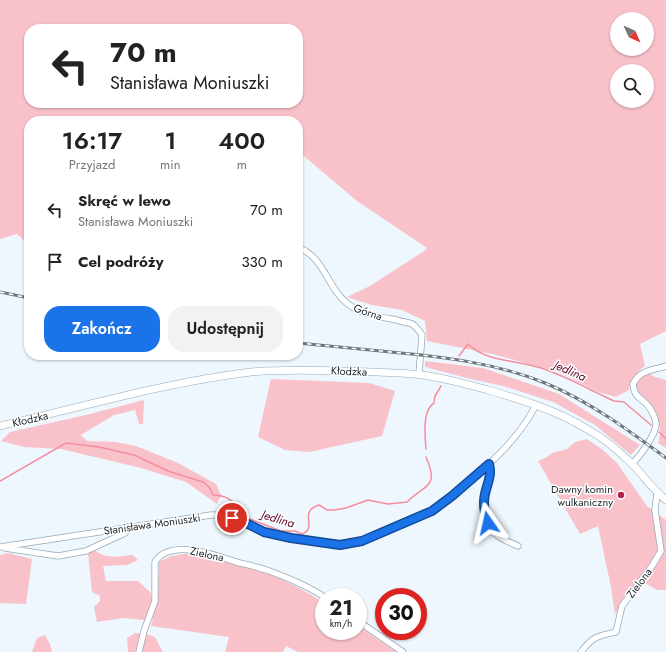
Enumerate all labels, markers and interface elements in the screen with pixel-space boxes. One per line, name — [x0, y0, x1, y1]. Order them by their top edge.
north arrow — [610, 12, 654, 56]
map controls — [610, 12, 654, 108]
text: 70 m — [110, 32, 177, 73]
icon: left — [44, 40, 96, 92]
button: search — [610, 64, 654, 108]
text: Stanisława Moniuszki — [110, 70, 269, 96]
text: 16:17 — [62, 123, 122, 158]
text: 1 — [164, 123, 176, 158]
text: 400 — [218, 123, 265, 158]
text: Przyjazd — [69, 155, 115, 174]
text: min — [160, 155, 180, 174]
text: m — [237, 155, 247, 174]
text: Skręć w lewo — [78, 190, 171, 212]
icon: left — [44, 199, 66, 221]
text: 70 m — [250, 199, 283, 221]
text: Stanisława Moniuszki — [78, 212, 193, 231]
icon: arrive — [44, 251, 66, 273]
text: Cel podróży — [78, 251, 163, 273]
text: 330 m — [241, 251, 283, 273]
street label: Górna — [352, 300, 384, 324]
button: Zakończ — [44, 306, 160, 352]
button: Udostępnij — [168, 306, 283, 352]
water label: Jedlina — [549, 355, 589, 386]
street label: Kłodzka — [331, 362, 367, 380]
street label: Kłodzka — [11, 407, 49, 431]
place label: Dawny komin wulkaniczny — [551, 481, 613, 510]
marker: Dawny komin wulkaniczny — [616, 490, 626, 500]
pin — [215, 501, 249, 535]
position arrow — [467, 502, 509, 544]
water label: Jedlina — [257, 505, 297, 533]
icon: arrive — [221, 507, 243, 529]
street label: Stanisława Moniuszki — [103, 509, 201, 539]
street label: Zielona — [189, 543, 225, 565]
street label: Zielona — [622, 565, 656, 601]
speed limit sign: 30 — [375, 588, 427, 640]
text: 21 — [329, 594, 353, 623]
text: km/h — [330, 616, 352, 631]

